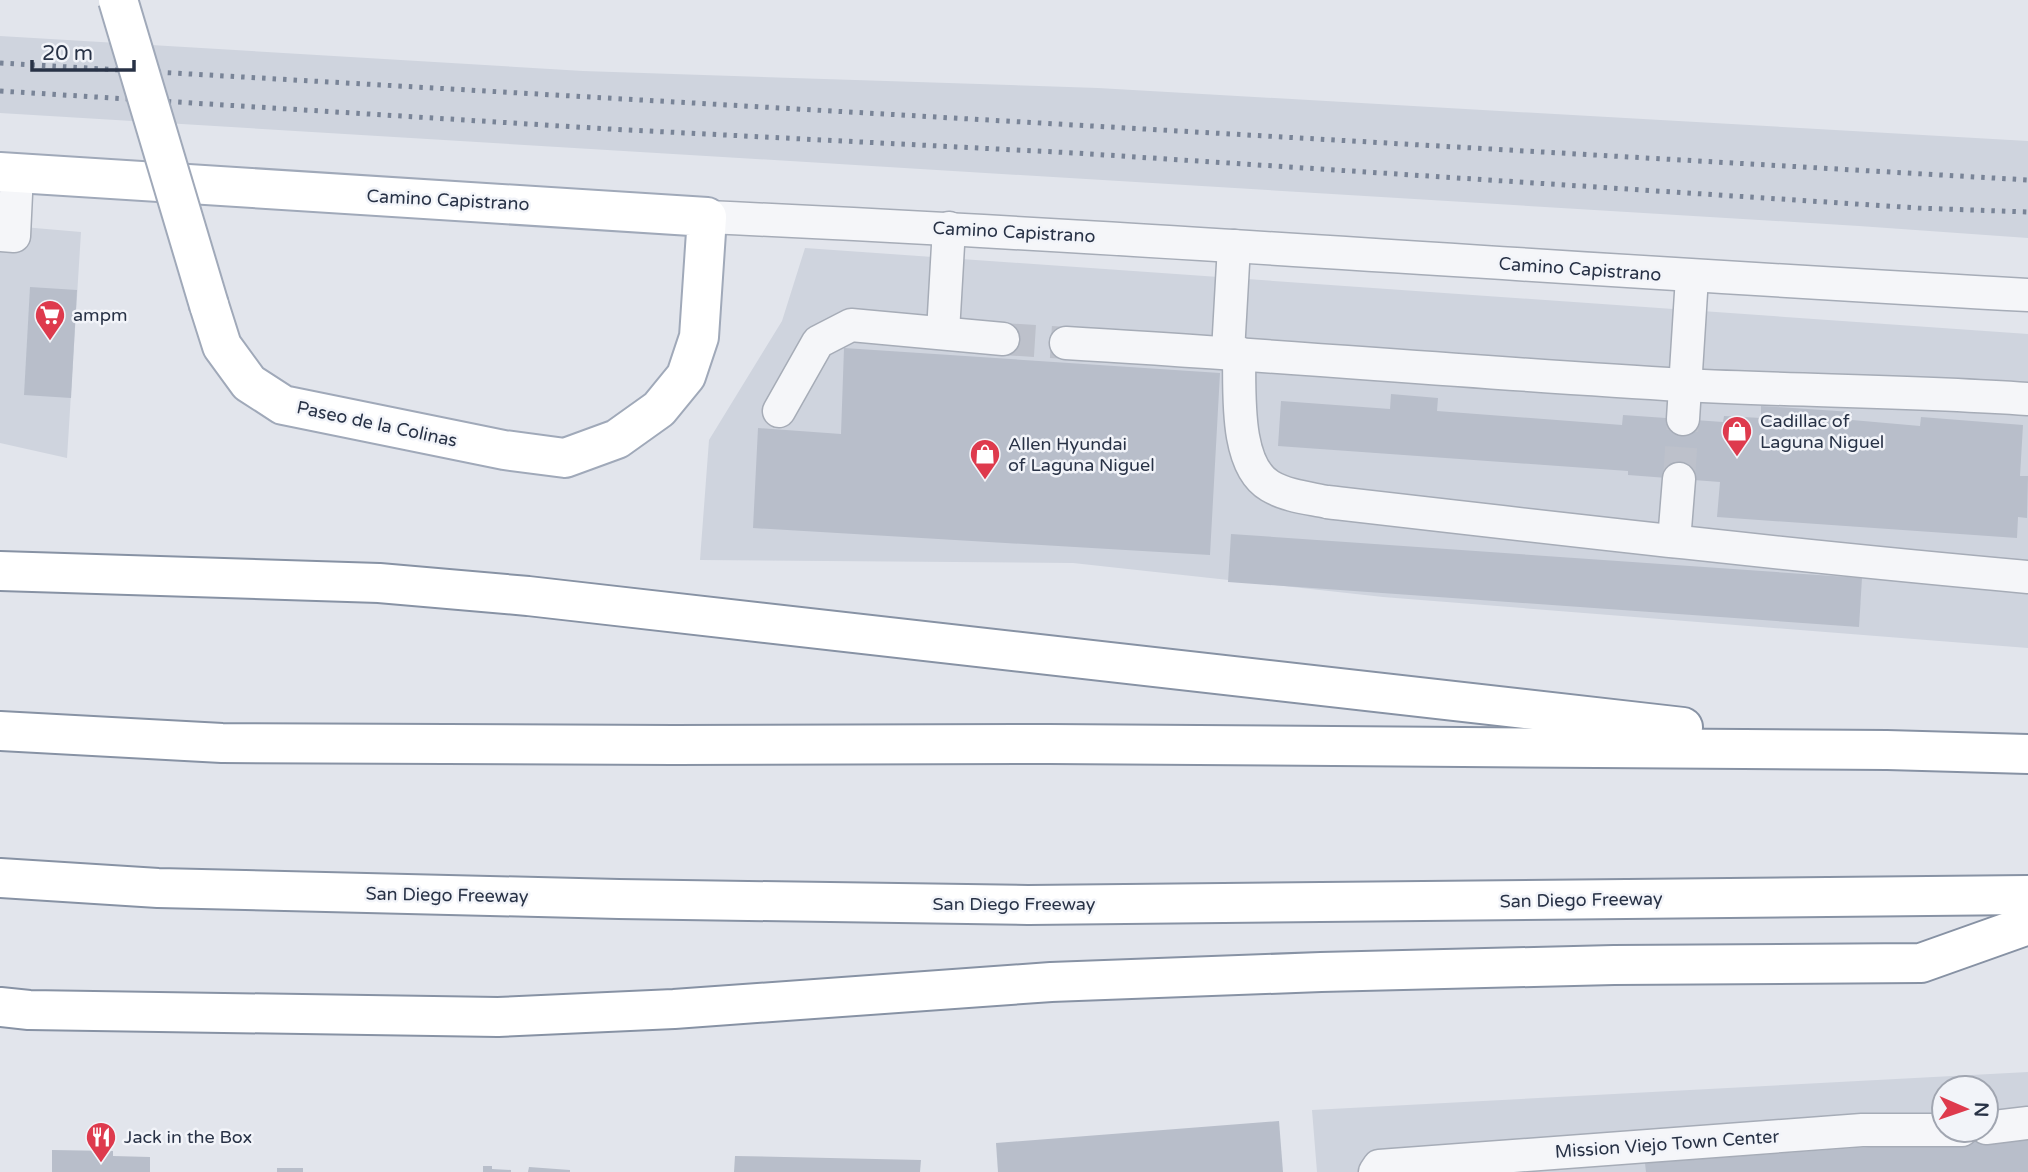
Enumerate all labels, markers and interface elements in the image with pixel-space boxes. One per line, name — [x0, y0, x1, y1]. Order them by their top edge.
scale bar — [32, 28, 133, 72]
text: 20 m — [42, 41, 93, 66]
street label: Camino Capistrano — [366, 185, 530, 215]
street label: Camino Capistrano — [932, 217, 1096, 247]
street label: Camino Capistrano — [1498, 252, 1662, 286]
supermarket icon: ampm — [33, 298, 67, 342]
place label: ampm — [73, 304, 128, 326]
street label: Paseo de la Colinas — [295, 396, 459, 452]
place label: Cadillac of Laguna Niguel — [1760, 410, 1884, 453]
shop icon: Cadillac of Laguna Niguel — [1720, 414, 1754, 458]
place label: Allen Hyundai of Laguna Niguel — [1008, 433, 1155, 476]
shop icon: Allen Hyundai of Laguna Niguel — [968, 437, 1002, 481]
street label: San Diego Freeway — [365, 883, 529, 907]
street label: San Diego Freeway — [1499, 888, 1663, 912]
street label: San Diego Freeway — [933, 893, 1096, 915]
north arrow — [1930, 1074, 2000, 1144]
text: N — [1970, 1102, 1992, 1118]
restaurant icon: Jack in the Box — [84, 1120, 118, 1164]
street label: Mission Viejo Town Center — [1554, 1125, 1780, 1163]
place label: Jack in the Box — [124, 1126, 252, 1148]

